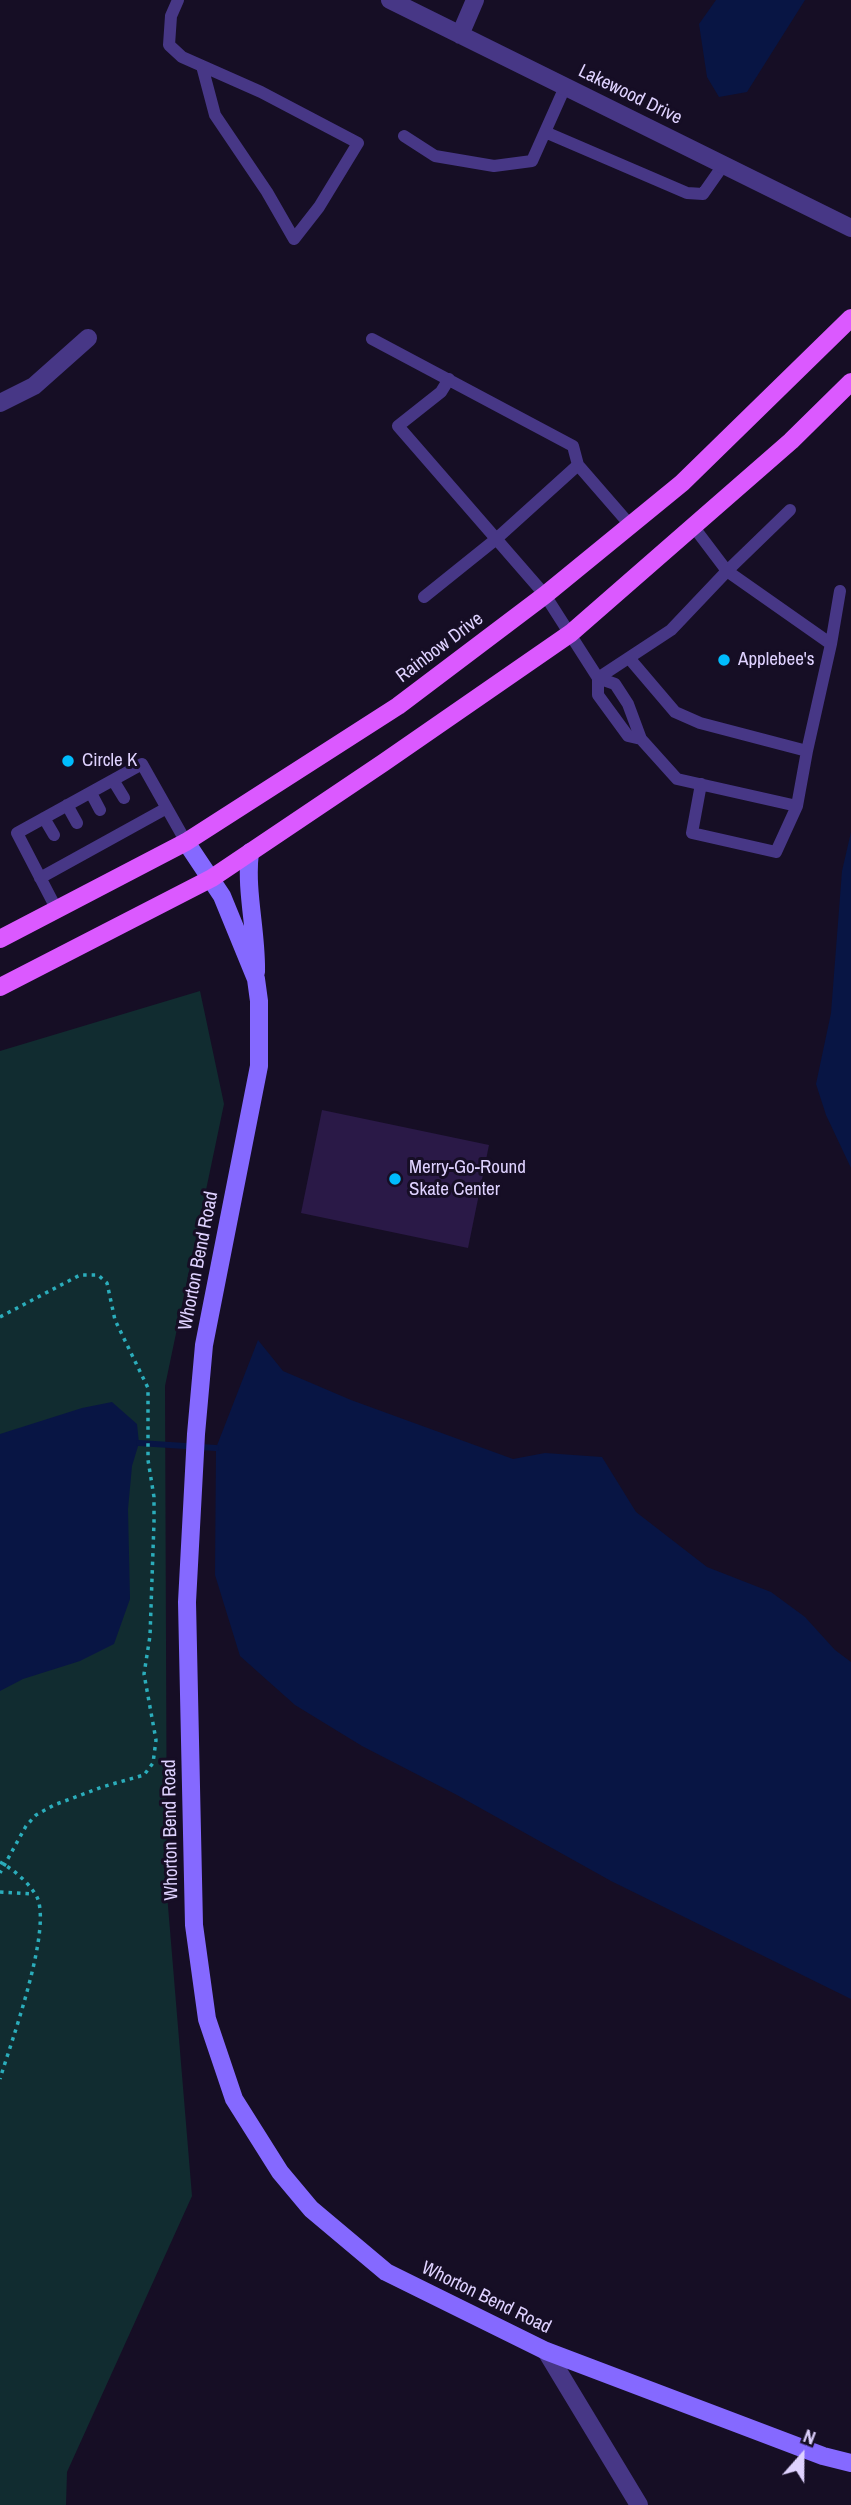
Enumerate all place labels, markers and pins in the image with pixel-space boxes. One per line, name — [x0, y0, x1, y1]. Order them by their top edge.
place label: Applebee's — [738, 649, 815, 671]
marker: Applebee's — [716, 652, 732, 668]
place label: Circle K — [82, 750, 137, 772]
marker: Circle K — [60, 753, 76, 769]
place label: Merry-Go-Round Skate Center — [409, 1157, 526, 1201]
marker: Merry-Go-Round Skate Center — [387, 1171, 403, 1187]

